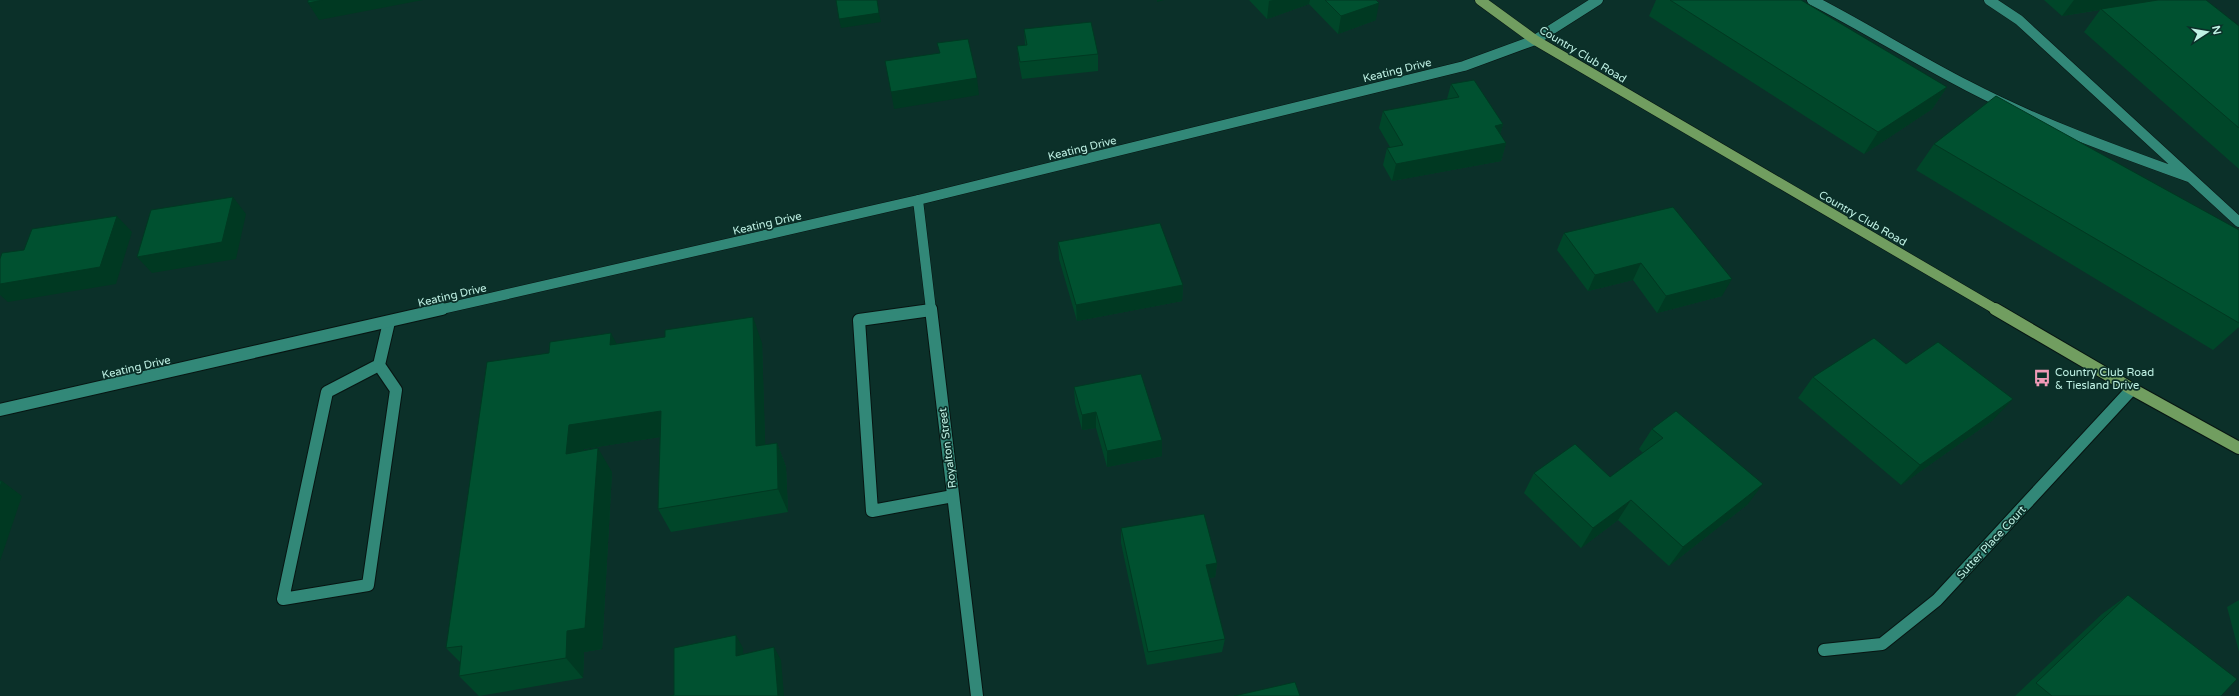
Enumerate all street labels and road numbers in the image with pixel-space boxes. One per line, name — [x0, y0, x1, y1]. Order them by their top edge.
street label: Country Club Road — [1537, 23, 1629, 86]
street label: Keating Drive — [1361, 56, 1433, 85]
street label: Keating Drive — [1046, 134, 1118, 163]
street label: Country Club Road — [1817, 188, 1909, 249]
street label: Keating Drive — [731, 209, 803, 238]
street label: Keating Drive — [416, 281, 488, 310]
street label: Keating Drive — [100, 353, 172, 382]
street label: Royalton Street — [936, 407, 959, 489]
street label: Sutter Place Court — [1954, 503, 2029, 582]

